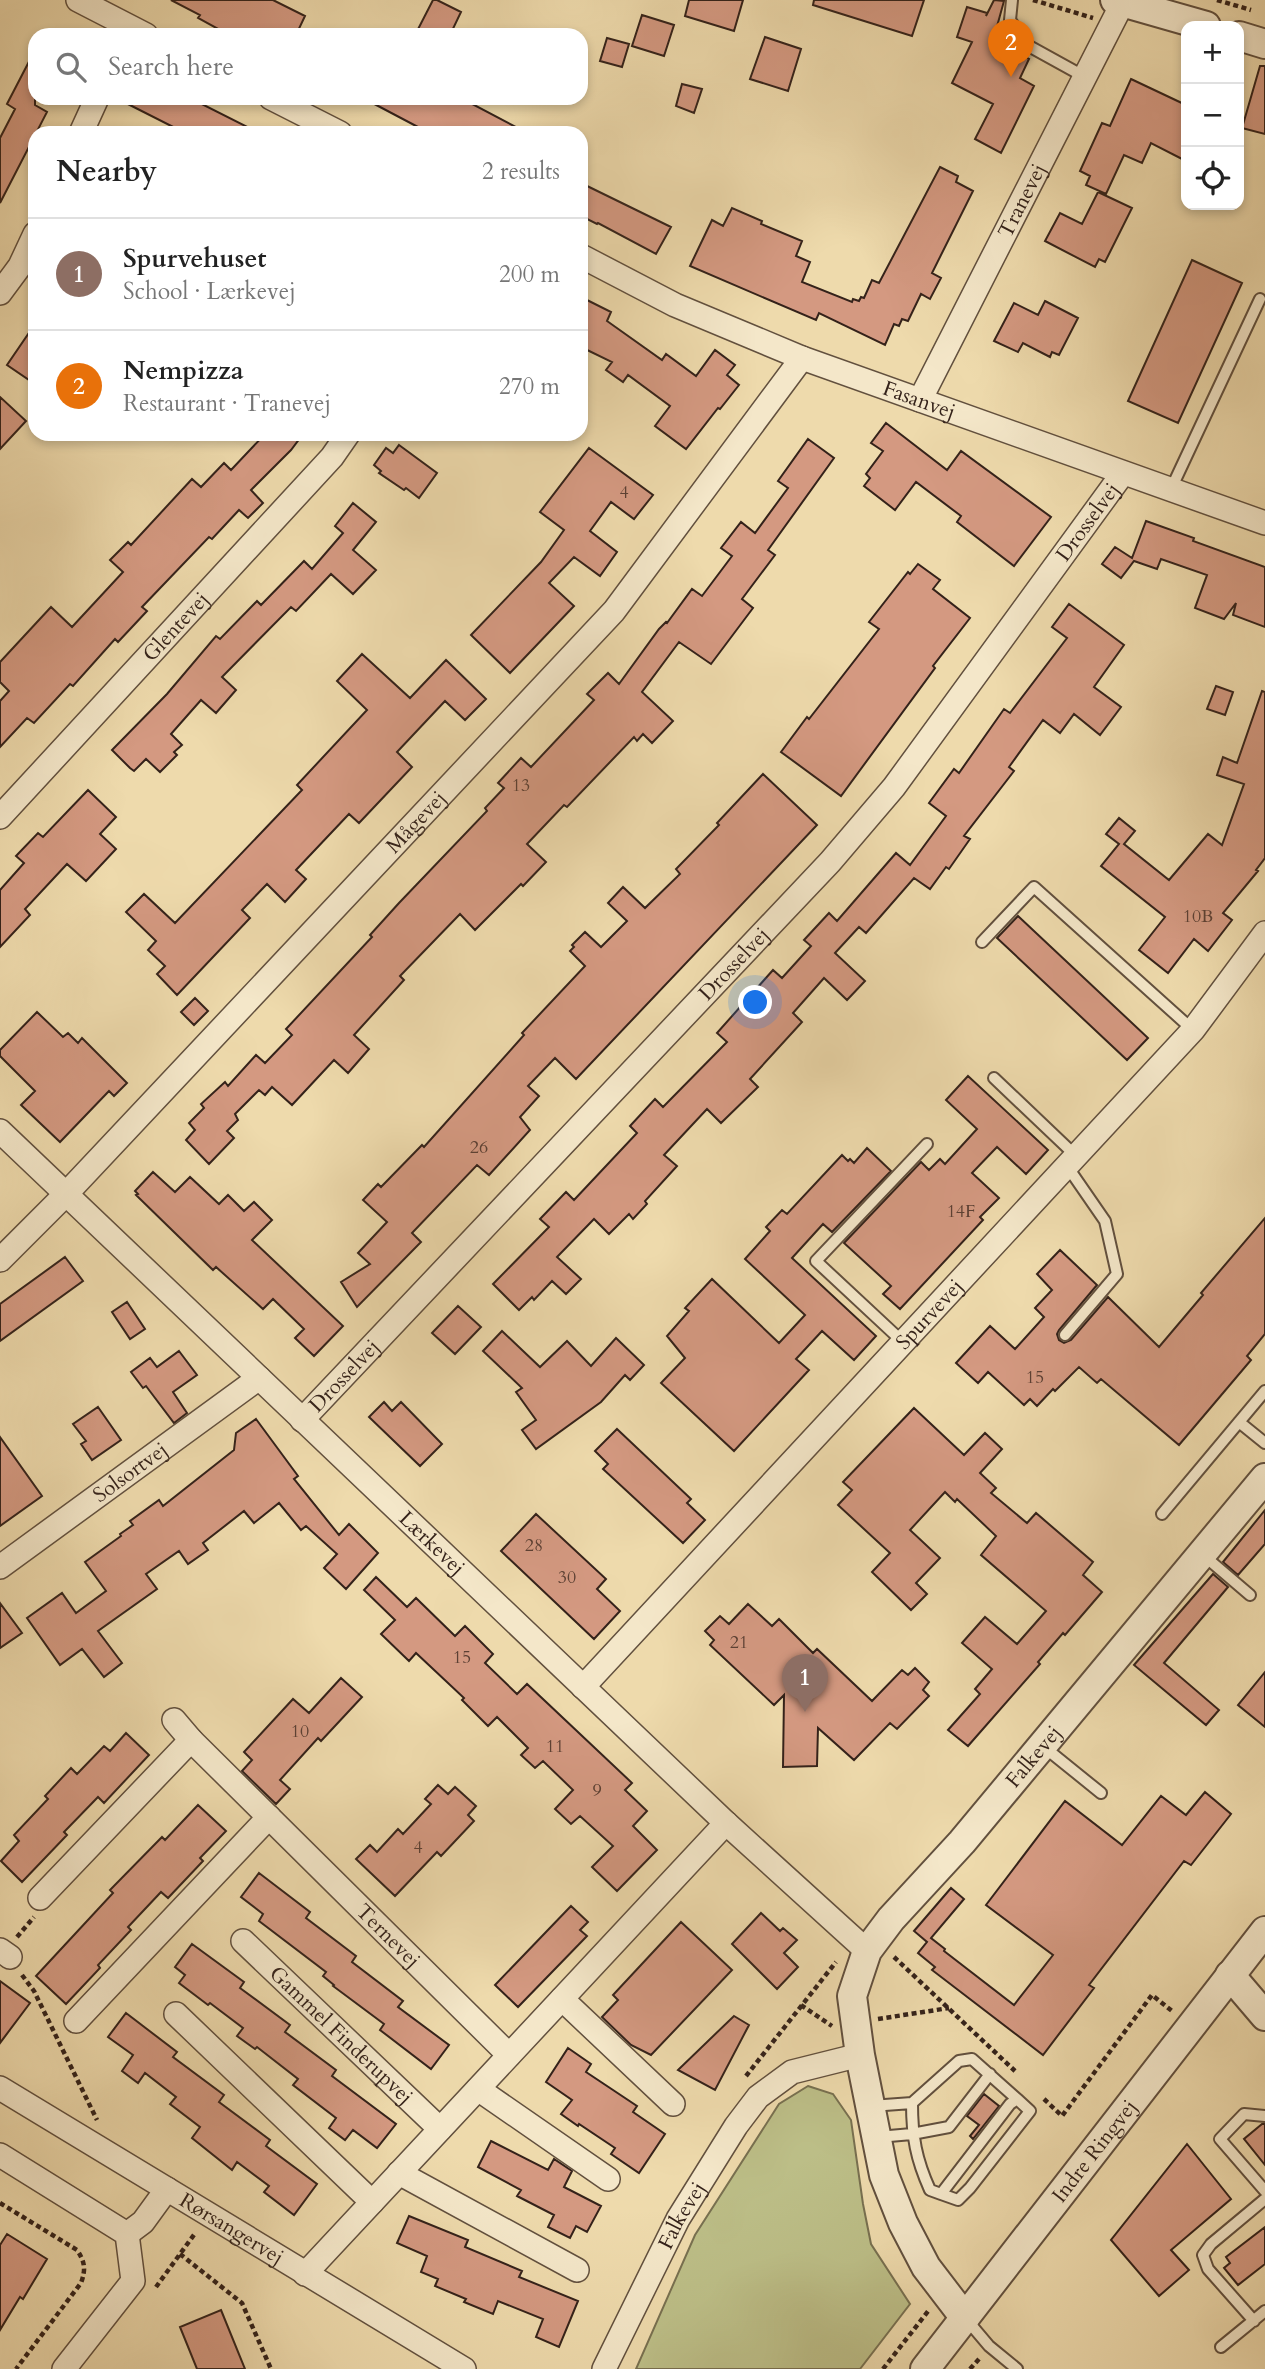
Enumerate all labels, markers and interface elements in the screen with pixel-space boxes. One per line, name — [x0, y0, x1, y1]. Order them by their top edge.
pin: 2 — [988, 19, 1034, 77]
map controls — [1181, 21, 1244, 210]
button: + — [1181, 21, 1244, 84]
search box — [28, 28, 588, 105]
icon: search — [52, 48, 90, 86]
text: Search here — [108, 49, 234, 84]
button: − — [1181, 84, 1244, 147]
button: locate — [1181, 147, 1244, 210]
text: Nearby — [56, 151, 157, 192]
text: 2 results — [482, 156, 560, 187]
street label: Tranevej — [991, 159, 1053, 243]
text: Spurvehuset — [123, 241, 266, 276]
text: 1 — [73, 259, 85, 290]
text: 200 m — [499, 259, 560, 290]
text: School · Lærkevej — [123, 276, 296, 307]
text: Nempizza — [123, 353, 244, 388]
text: 2 — [73, 371, 85, 402]
text: 270 m — [499, 371, 560, 402]
street label: Fasanvej — [879, 374, 959, 427]
text: Restaurant · Tranevej — [123, 388, 331, 419]
street label: Drosselvej — [1049, 477, 1126, 567]
house number: 4 — [619, 480, 629, 505]
street label: Glentevej — [136, 586, 216, 668]
house number: 13 — [512, 773, 530, 798]
street label: Mågevej — [379, 785, 453, 860]
house number: 10B — [1183, 904, 1213, 929]
street label: Drosselvej — [692, 921, 776, 1007]
your location — [738, 985, 772, 1019]
house number: 26 — [470, 1135, 488, 1160]
house number: 14F — [947, 1199, 975, 1224]
street label: Spurvevej — [889, 1273, 970, 1356]
street label: Drosselvej — [302, 1333, 386, 1419]
house number: 15 — [1026, 1365, 1044, 1390]
street label: Solsortvej — [87, 1435, 174, 1510]
street label: Lærkevej — [392, 1505, 471, 1582]
house number: 28 — [525, 1533, 543, 1558]
house number: 30 — [558, 1565, 576, 1590]
house number: 21 — [730, 1630, 748, 1655]
house number: 15 — [453, 1645, 471, 1670]
pin: 1 — [782, 1654, 828, 1712]
house number: 10 — [291, 1719, 309, 1744]
street label: Falkevej — [999, 1719, 1068, 1794]
house number: 11 — [546, 1734, 564, 1759]
house number: 9 — [592, 1778, 602, 1803]
house number: 4 — [413, 1835, 423, 1860]
street label: Ternevej — [349, 1897, 427, 1974]
street label: Gammel Finderupvej — [263, 1960, 419, 2111]
street label: Indre Ringvej — [1045, 2094, 1144, 2209]
street label: Falkevej — [651, 2176, 713, 2254]
street label: Rørsangervej — [174, 2186, 289, 2272]

